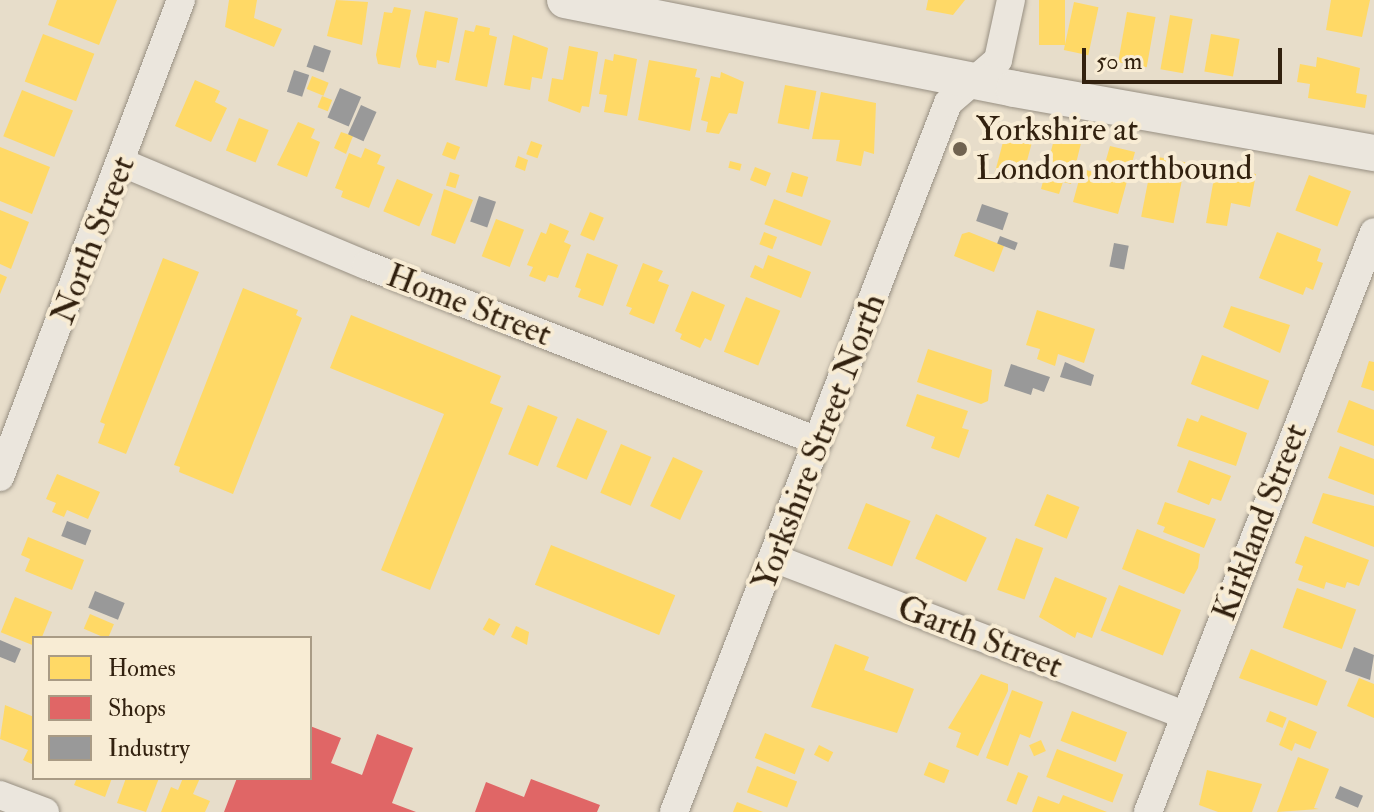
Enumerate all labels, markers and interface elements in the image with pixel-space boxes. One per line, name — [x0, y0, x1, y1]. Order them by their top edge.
scale bar — [1086, 32, 1286, 82]
text: 50 m — [1096, 46, 1142, 77]
place label: Yorkshire at London northbound — [976, 109, 1252, 188]
marker: Yorkshire at London northbound — [951, 140, 969, 158]
street label: North Street — [42, 150, 144, 330]
street label: Home Street — [381, 255, 557, 355]
street label: Yorkshire Street North — [744, 288, 894, 596]
street label: Kirkland Street — [1204, 418, 1316, 626]
street label: Garth Street — [892, 587, 1068, 687]
legend — [32, 636, 312, 780]
text: Homes — [108, 653, 176, 684]
text: Shops — [108, 693, 166, 724]
text: Industry — [108, 733, 190, 764]

